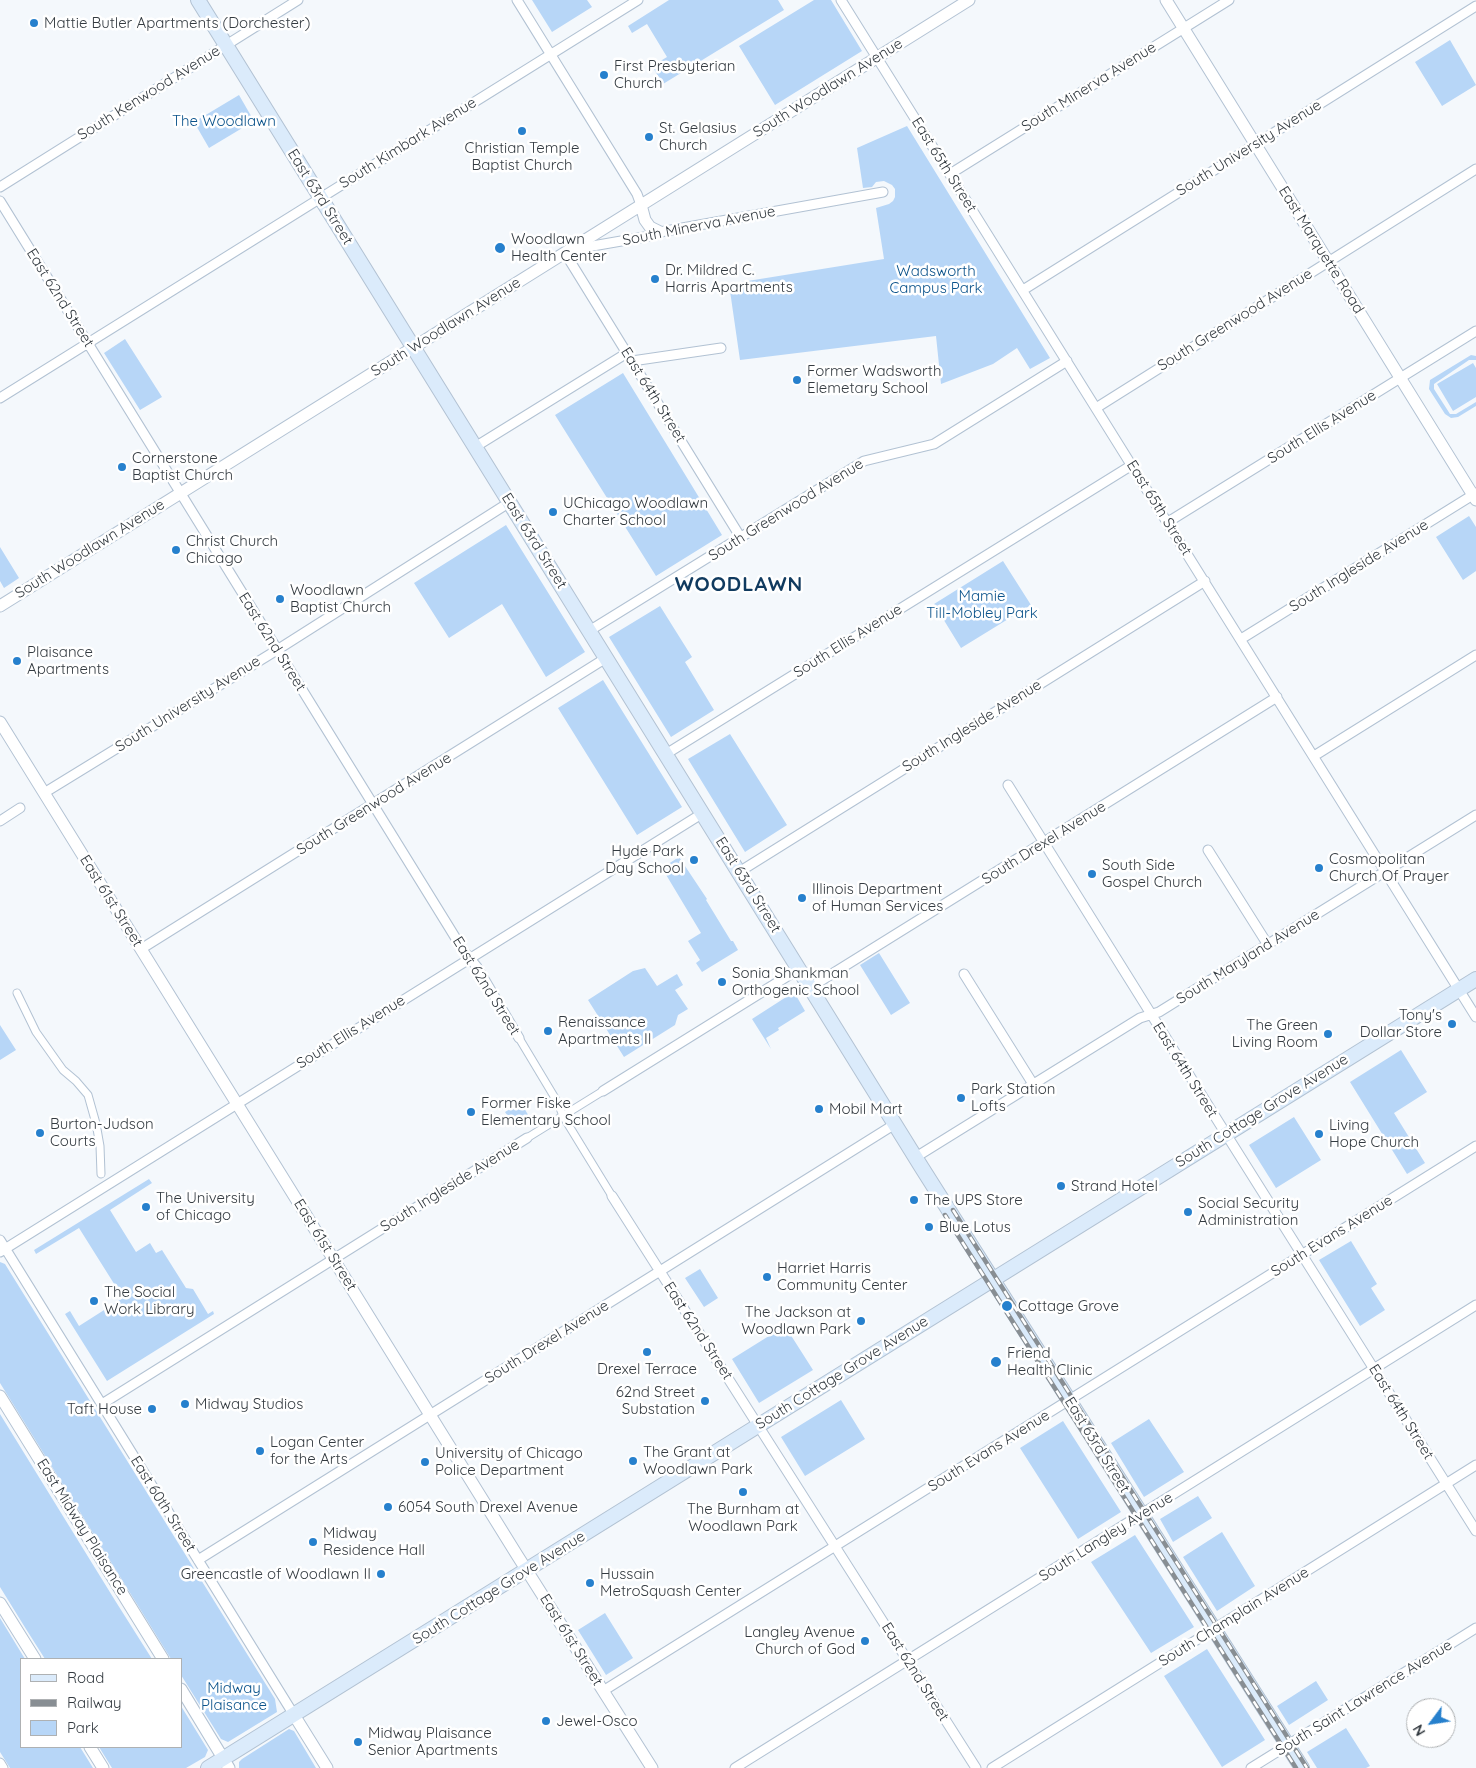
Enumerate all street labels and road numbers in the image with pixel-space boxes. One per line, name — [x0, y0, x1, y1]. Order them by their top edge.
street label: South Woodlawn Avenue — [750, 35, 906, 141]
street label: South Minerva Avenue — [1018, 38, 1160, 136]
street label: South Kenwood Avenue — [74, 42, 224, 144]
street label: South Kimbark Avenue — [336, 93, 480, 193]
street label: South University Avenue — [1173, 96, 1325, 200]
street label: East 65th Street — [908, 114, 980, 216]
street label: East 63rd Street — [283, 146, 357, 248]
street label: East Marquette Road — [1274, 183, 1368, 317]
street label: South Minerva Avenue — [621, 202, 777, 250]
street label: East 62nd Street — [22, 245, 98, 351]
street label: South Greenwood Avenue — [1154, 265, 1316, 375]
street label: South Woodlawn Avenue — [368, 274, 524, 380]
street label: East 64th Street — [617, 344, 689, 446]
street label: South Ellis Avenue — [1264, 386, 1380, 468]
street label: South Greenwood Avenue — [705, 455, 867, 565]
street label: East 65th Street — [1123, 457, 1195, 559]
street label: East 63rd Street — [497, 490, 571, 592]
street label: South Woodlawn Avenue — [12, 496, 168, 602]
street label: South Ingleside Avenue — [1286, 516, 1432, 616]
street label: East 62nd Street — [234, 589, 310, 695]
street label: South Ellis Avenue — [790, 600, 906, 682]
street label: South University Avenue — [112, 652, 264, 756]
street label: South Ingleside Avenue — [899, 676, 1045, 776]
street label: South Greenwood Avenue — [293, 749, 455, 859]
street label: South Drexel Avenue — [979, 798, 1109, 888]
street label: East 63rd Street — [711, 834, 785, 936]
street label: East 61st Street — [76, 852, 146, 950]
street label: South Maryland Avenue — [1173, 906, 1323, 1008]
street label: East 62nd Street — [448, 933, 524, 1039]
street label: South Ellis Avenue — [293, 991, 409, 1073]
street label: East 64th Street — [1149, 1019, 1221, 1121]
street label: South Cottage Grove Avenue — [1172, 1050, 1352, 1172]
street label: South Ingleside Avenue — [377, 1136, 523, 1236]
street label: South Evans Avenue — [1268, 1191, 1396, 1281]
street label: East 61st Street — [290, 1196, 360, 1294]
street label: East 62nd Street — [660, 1279, 736, 1383]
street label: South Drexel Avenue — [482, 1297, 612, 1387]
street label: South Cottage Grove Avenue — [752, 1312, 932, 1434]
street label: East 64th Street — [1365, 1361, 1437, 1463]
street label: East 63rd Street — [1060, 1394, 1134, 1496]
street label: South Evans Avenue — [925, 1406, 1053, 1496]
street label: East 60th Street — [126, 1453, 200, 1555]
street label: East Midway Plaisance — [33, 1455, 131, 1599]
street label: South Langley Avenue — [1036, 1488, 1176, 1586]
street label: South Cottage Grove Avenue — [409, 1527, 589, 1649]
street label: South Champlain Avenue — [1156, 1563, 1312, 1671]
street label: East 61st Street — [536, 1591, 606, 1689]
street label: East 62nd Street — [877, 1619, 953, 1725]
street label: South Saint Lawrence Avenue — [1272, 1636, 1456, 1760]

